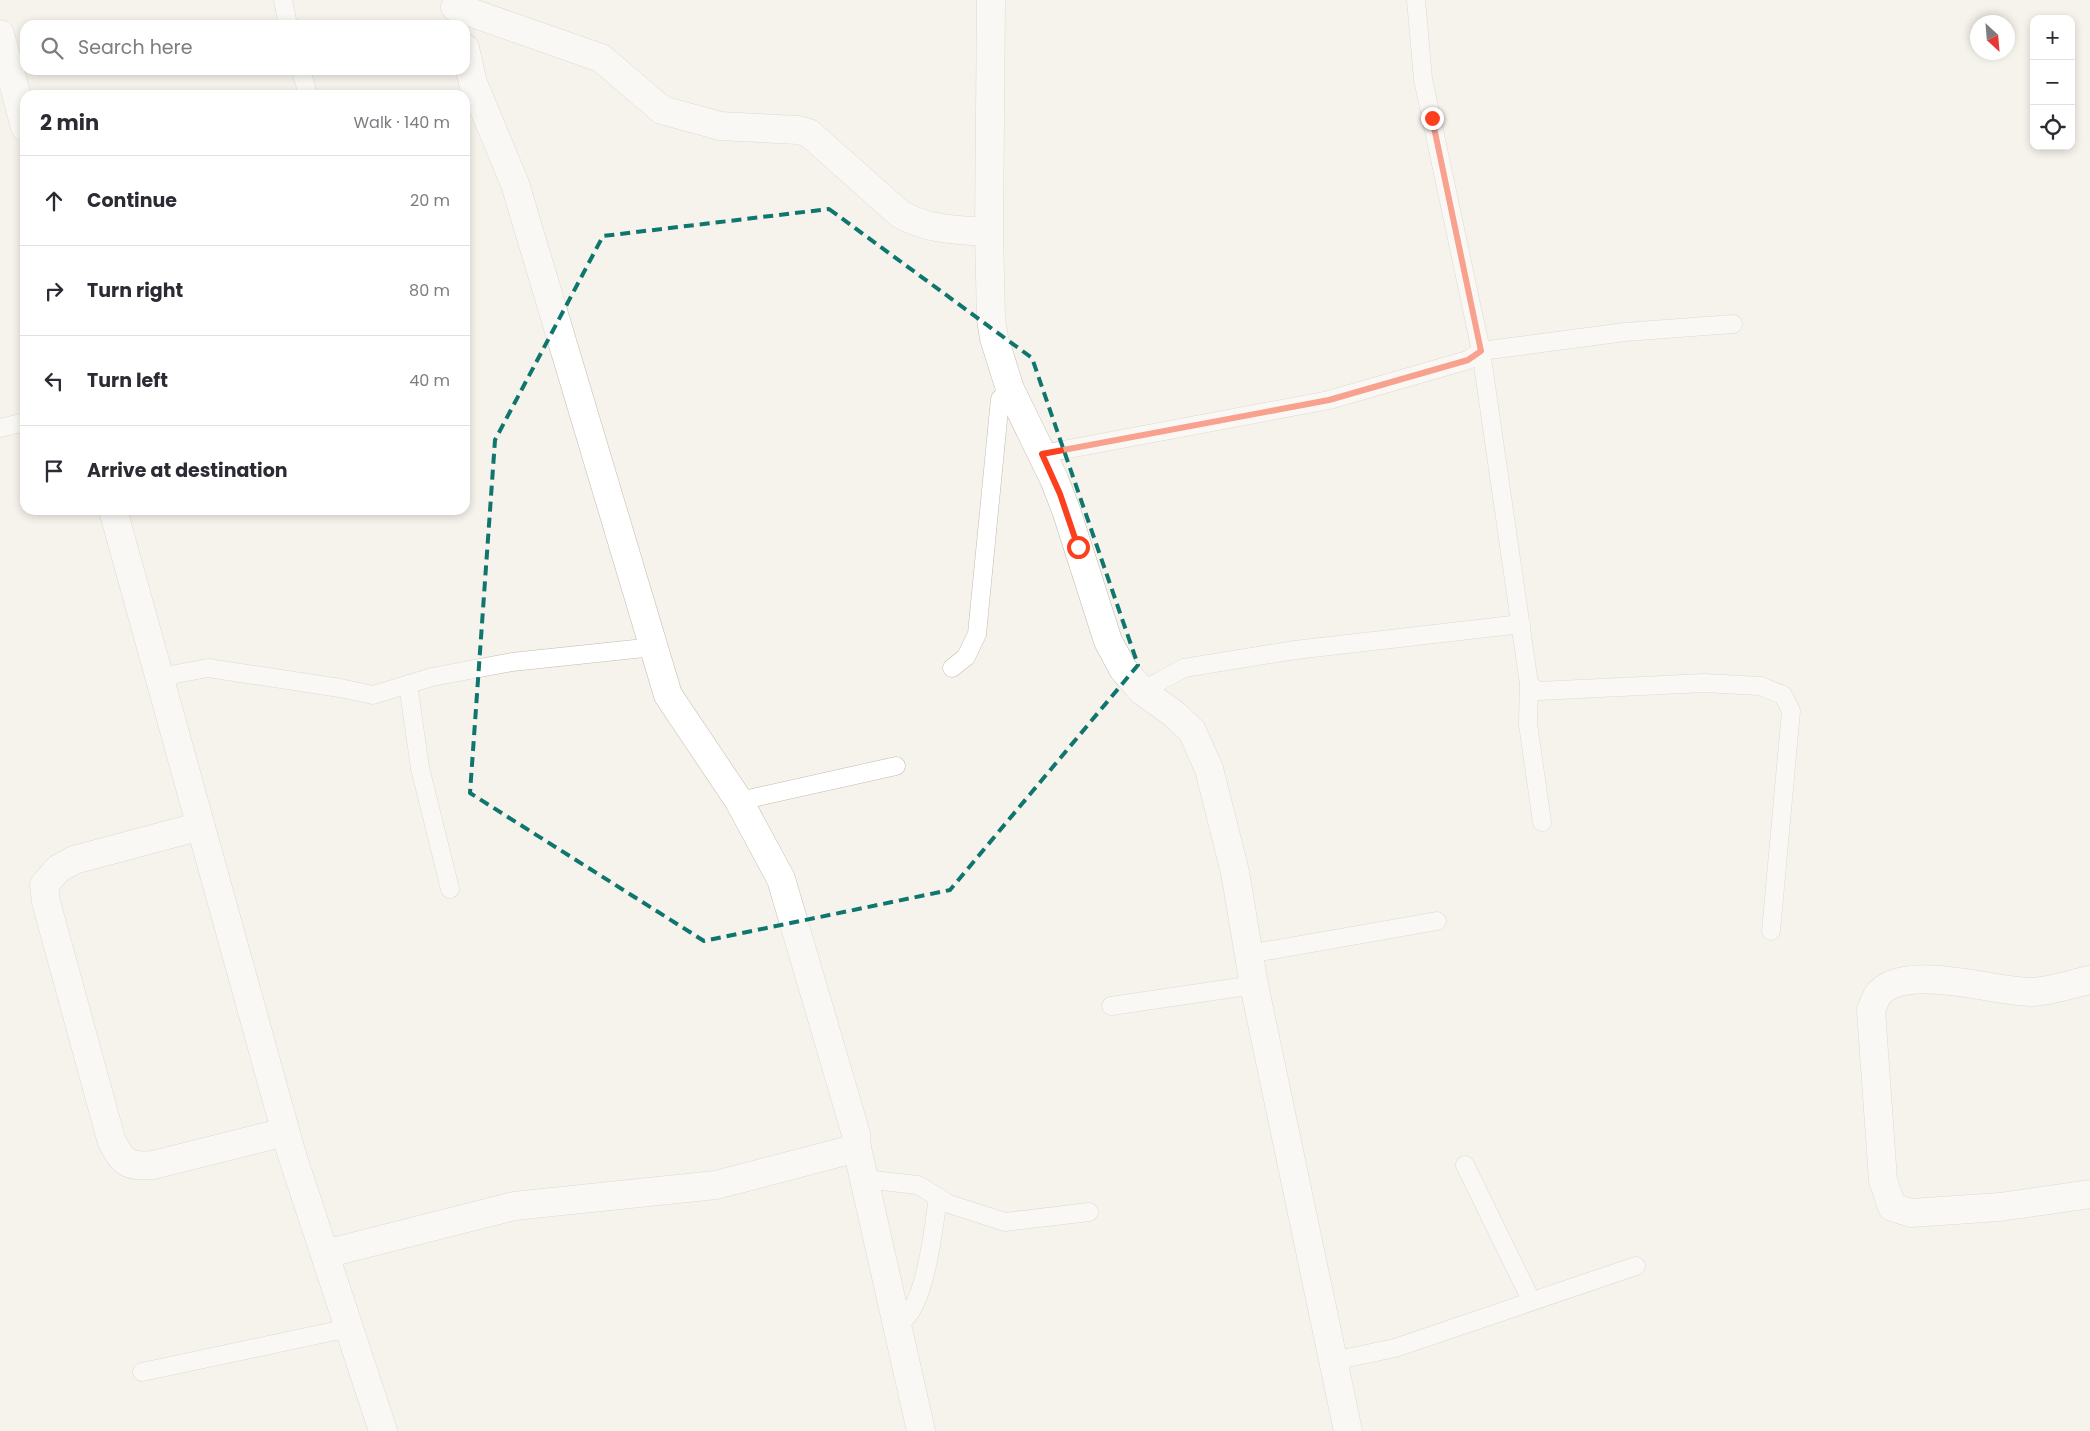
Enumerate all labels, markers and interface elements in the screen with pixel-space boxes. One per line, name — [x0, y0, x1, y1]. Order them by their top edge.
north arrow — [1970, 15, 2015, 60]
map controls — [2030, 15, 2075, 150]
button: + — [2030, 15, 2075, 60]
search box — [20, 20, 470, 75]
icon: search — [38, 34, 66, 62]
text: Search here — [78, 34, 192, 61]
button: − — [2030, 60, 2075, 105]
button: locate — [2030, 105, 2075, 150]
route end — [1421, 107, 1444, 130]
text: 2 min — [40, 108, 99, 137]
text: Walk · 140 m — [353, 111, 450, 134]
icon: ahead — [40, 187, 68, 215]
text: Continue — [87, 187, 177, 214]
text: 20 m — [410, 189, 450, 212]
icon: right — [40, 277, 68, 305]
text: Turn right — [87, 277, 183, 304]
text: 80 m — [409, 279, 450, 302]
icon: left — [40, 367, 68, 395]
text: Turn left — [87, 367, 168, 394]
text: 40 m — [409, 369, 450, 392]
icon: arrive — [40, 457, 68, 485]
text: Arrive at destination — [87, 457, 288, 484]
route start — [1067, 536, 1090, 559]

